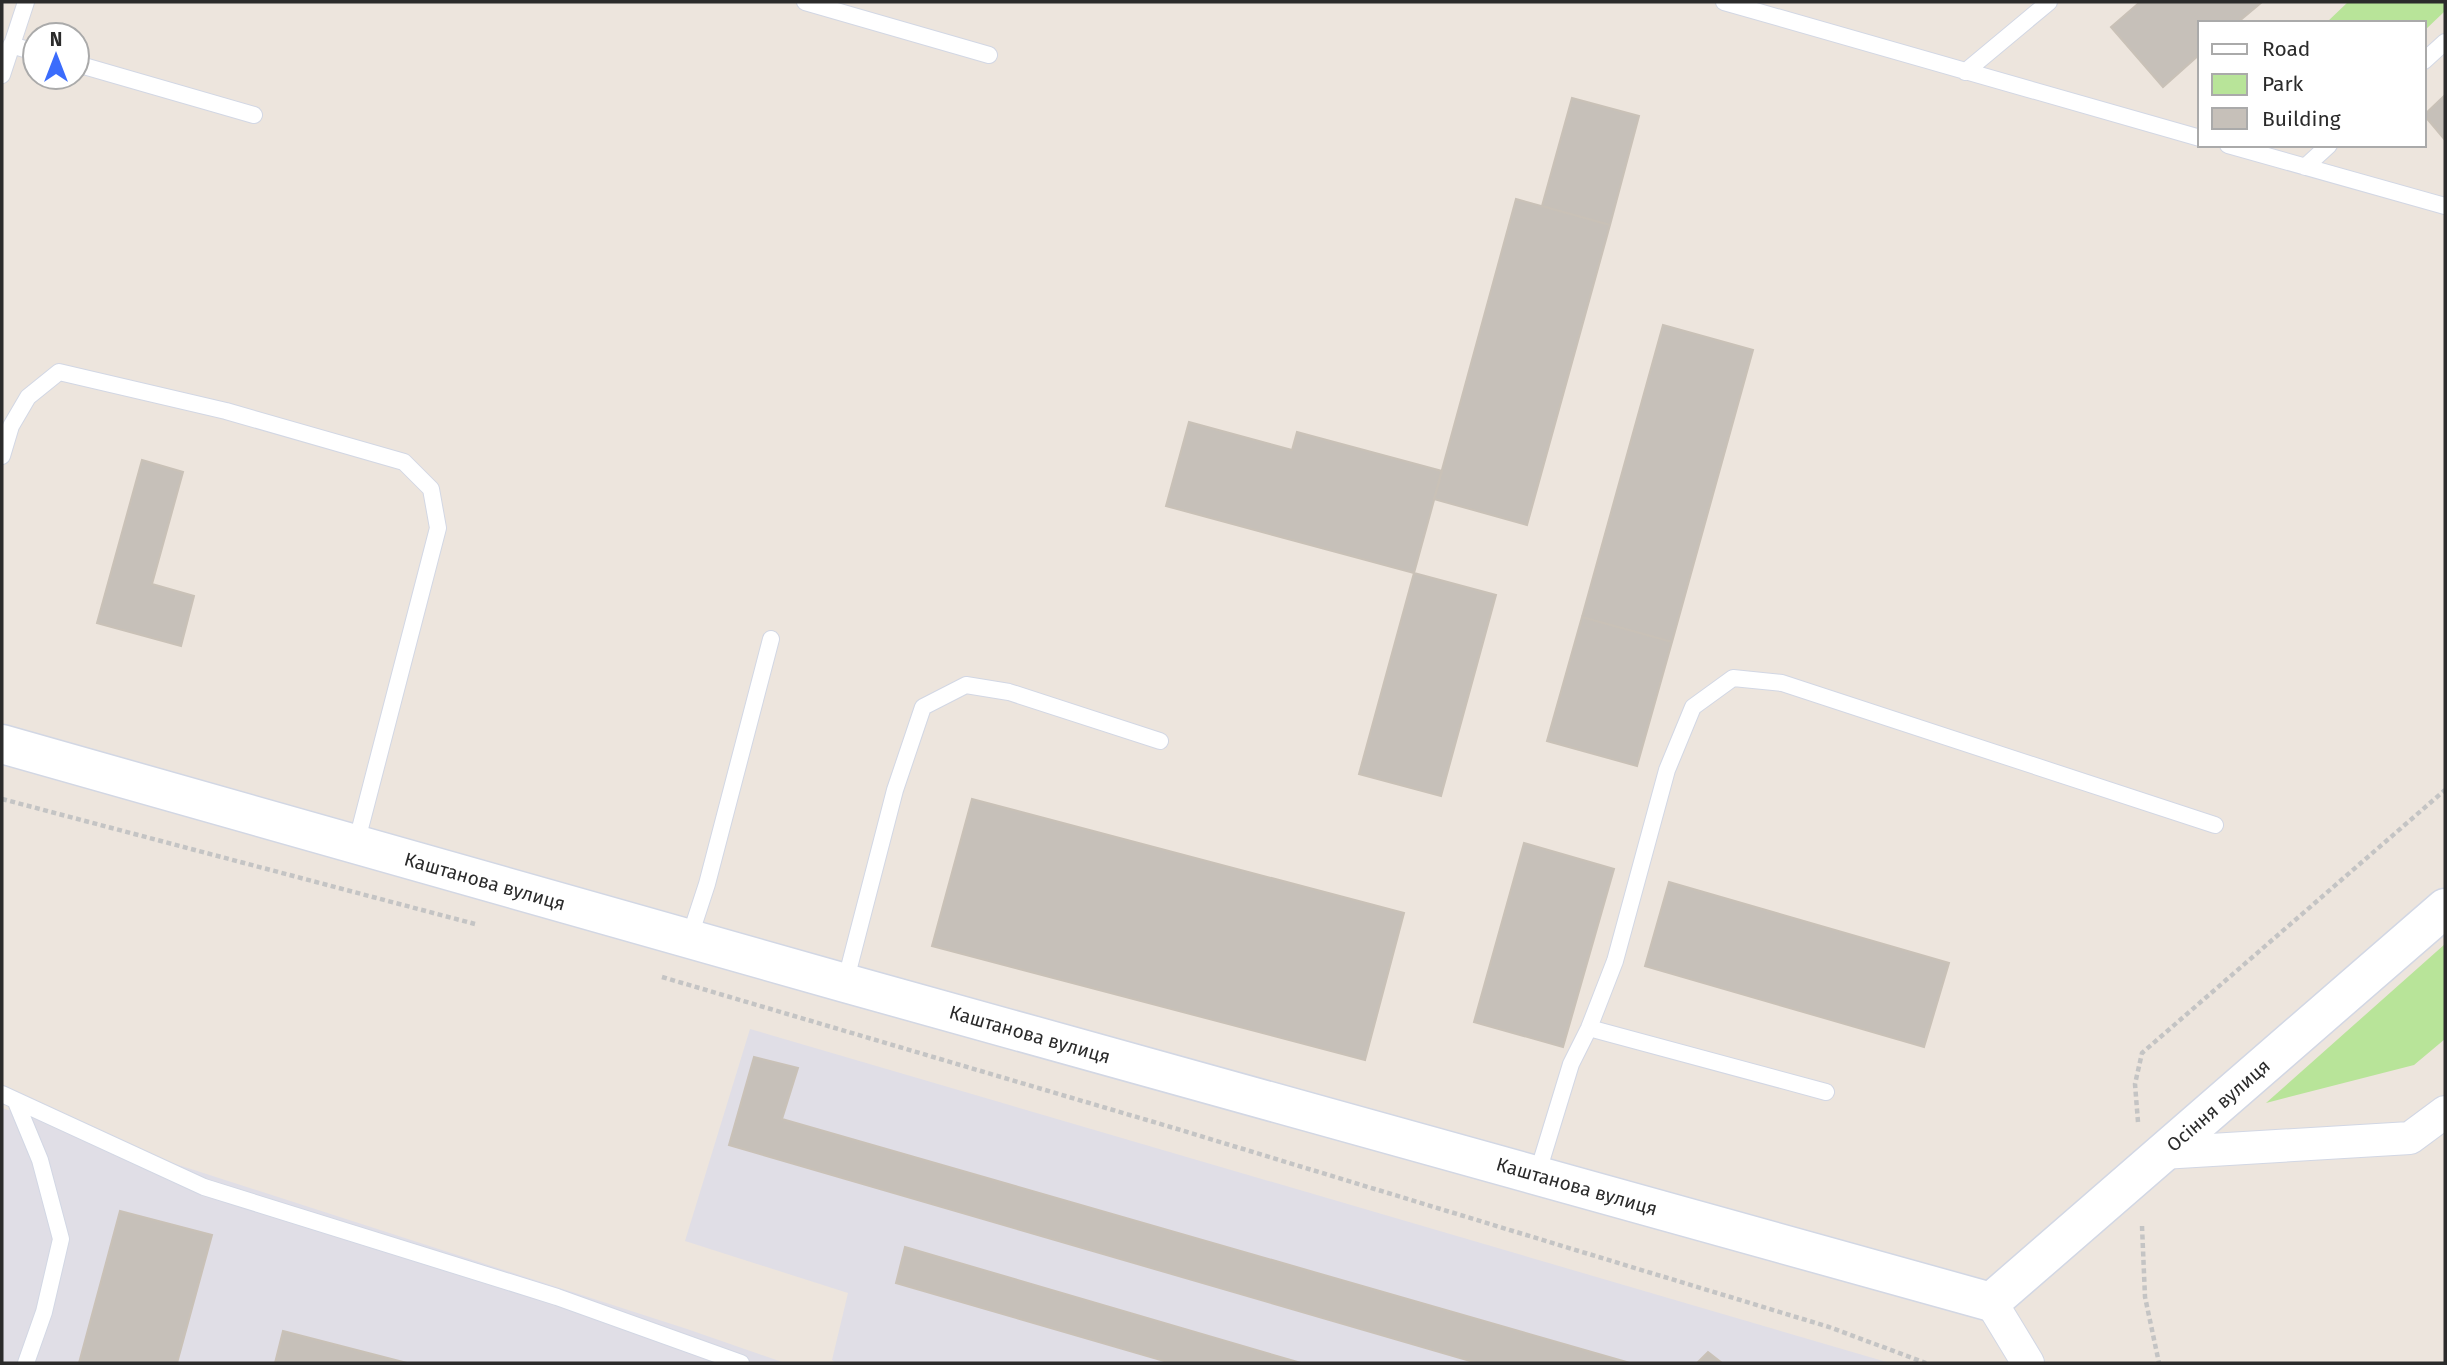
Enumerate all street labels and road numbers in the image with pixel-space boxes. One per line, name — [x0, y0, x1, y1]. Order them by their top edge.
street label: Каштанова вулиця — [402, 847, 568, 915]
street label: Каштанова вулиця — [947, 1000, 1113, 1068]
street label: Осіння вулиця — [2162, 1054, 2275, 1156]
street label: Каштанова вулиця — [1494, 1152, 1660, 1220]

